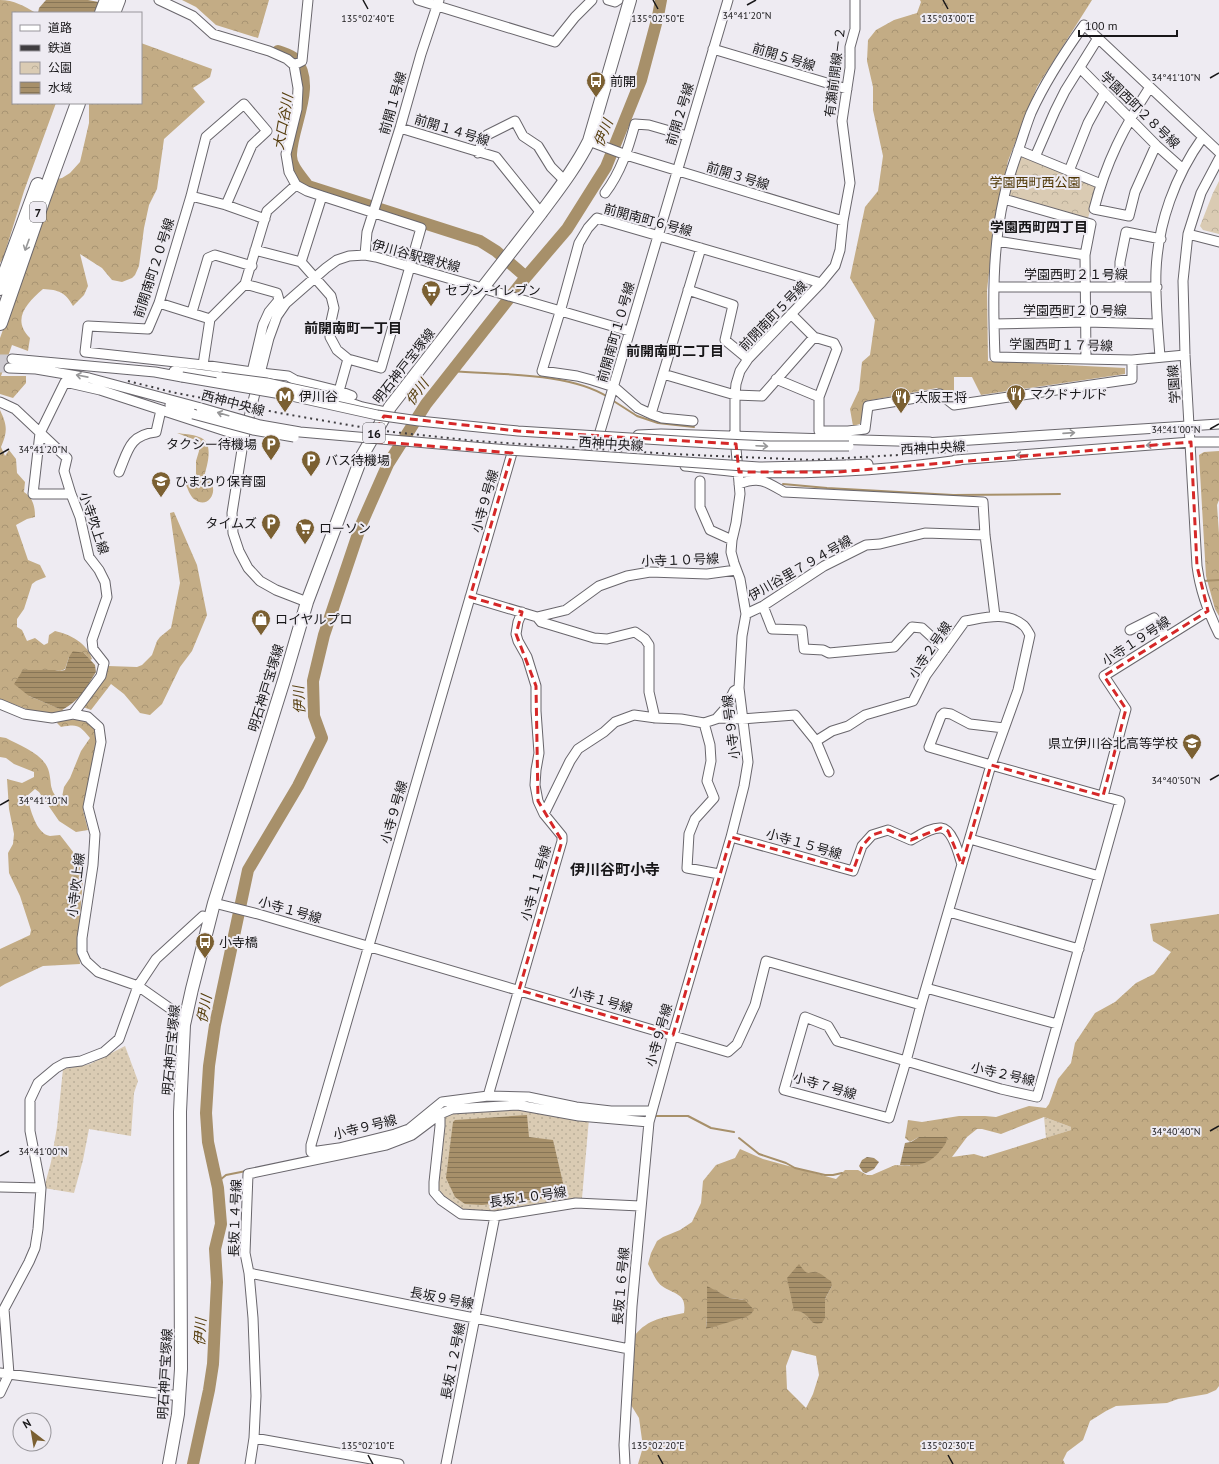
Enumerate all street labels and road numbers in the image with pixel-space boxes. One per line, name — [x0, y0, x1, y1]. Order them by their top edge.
street label: 有瀬前開線－２ — [821, 26, 849, 118]
street label: 前開５号線 — [750, 39, 818, 75]
street label: 学園西町２８号線 — [1097, 68, 1183, 152]
street label: 前開１号線 — [376, 69, 410, 137]
street label: 前開２号線 — [662, 80, 698, 148]
street label: 前開１４号線 — [412, 110, 492, 150]
street label: 前開３号線 — [704, 158, 772, 194]
street label: 前開南町６号線 — [602, 200, 694, 240]
road number: 7 — [30, 202, 46, 222]
street label: 前開南町２０号線 — [130, 216, 178, 320]
street label: 伊川谷駅環状線 — [370, 236, 462, 276]
street label: 学園西町２１号線 — [1024, 266, 1128, 283]
street label: 前開南町５号線 — [735, 277, 811, 355]
street label: 前開南町１０号線 — [593, 280, 639, 384]
street label: 学園西町２０号線 — [1023, 302, 1127, 319]
street label: 明石神戸宝塚線 — [369, 325, 439, 407]
street label: 学園西町１７号線 — [1009, 336, 1113, 354]
street label: 学園線 — [1164, 364, 1184, 404]
street label: 西神中央線 — [199, 386, 267, 420]
road number: 16 — [363, 423, 385, 443]
street label: 西神中央線 — [578, 433, 644, 455]
street label: 西神中央線 — [900, 438, 966, 458]
street label: 小寺９号線 — [468, 467, 502, 535]
street label: 小寺吹上線 — [75, 489, 113, 557]
street label: 伊川谷里７９４号線 — [745, 531, 855, 605]
street label: 小寺１０号線 — [641, 550, 719, 570]
street label: 小寺１９号線 — [1099, 613, 1173, 669]
street label: 小寺２号線 — [905, 618, 955, 682]
street label: 明石神戸宝塚線 — [245, 642, 287, 734]
street label: 小寺９号線 — [719, 694, 743, 760]
street label: 小寺９号線 — [377, 778, 411, 846]
street label: 小寺１５号線 — [764, 825, 844, 863]
street label: 小寺１１号線 — [517, 843, 555, 923]
street label: 小寺吹上線 — [64, 852, 88, 918]
street label: 小寺１号線 — [256, 893, 324, 927]
street label: 小寺１号線 — [567, 983, 635, 1017]
street label: 小寺９号線 — [642, 1001, 676, 1069]
street label: 明石神戸宝塚線 — [159, 1004, 183, 1096]
street label: 小寺２号線 — [969, 1058, 1037, 1090]
street label: 小寺７号線 — [791, 1069, 859, 1103]
street label: 小寺９号線 — [331, 1111, 399, 1143]
street label: 長坂１４号線 — [225, 1179, 245, 1257]
street label: 長坂１０号線 — [488, 1183, 568, 1211]
street label: 長坂１６号線 — [609, 1246, 633, 1326]
street label: 長坂９号線 — [408, 1283, 476, 1313]
street label: 長坂１２号線 — [437, 1321, 469, 1401]
street label: 明石神戸宝塚線 — [154, 1328, 176, 1420]

